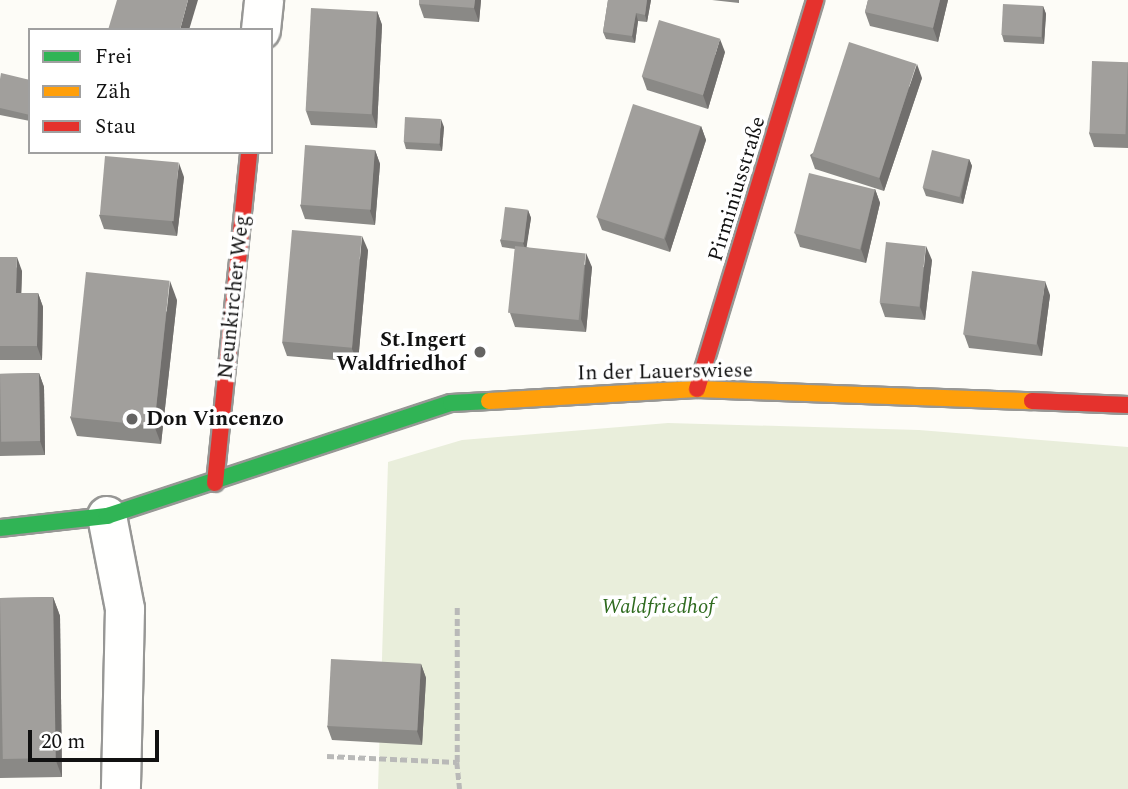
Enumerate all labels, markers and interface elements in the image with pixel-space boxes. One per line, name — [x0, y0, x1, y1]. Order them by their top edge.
legend — [28, 28, 273, 154]
text: Frei — [95, 41, 132, 73]
text: Zäh — [95, 76, 131, 108]
text: Stau — [95, 111, 136, 143]
street label: Pirminiusstraße — [703, 113, 771, 265]
street label: Neunkircher Weg — [213, 214, 255, 380]
place label: St.Ingert Waldfriedhof — [336, 327, 466, 377]
marker: St.Ingert Waldfriedhof — [472, 344, 488, 360]
street label: In der Lauerswiese — [577, 358, 753, 386]
place label: Don Vincenzo — [146, 406, 284, 432]
marker: Don Vincenzo — [124, 411, 140, 427]
park label: Waldfriedhof — [601, 594, 715, 620]
scale bar — [32, 716, 163, 760]
text: 20 m — [41, 726, 85, 758]

